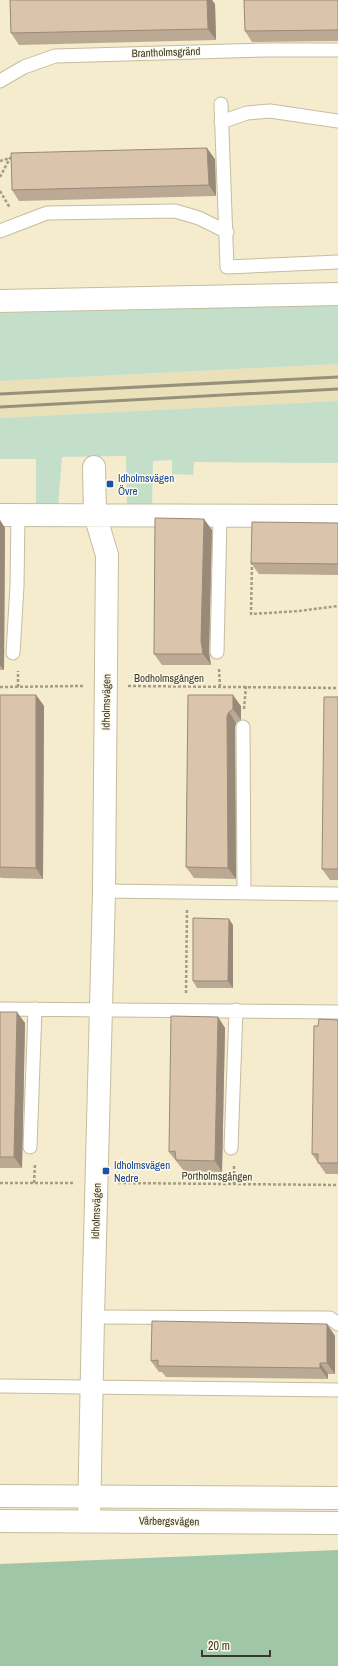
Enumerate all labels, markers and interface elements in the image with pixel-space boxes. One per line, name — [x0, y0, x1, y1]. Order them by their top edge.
street label: Brantholmsgränd — [131, 44, 201, 60]
place label: Idholmsvägen Övre — [118, 471, 174, 498]
marker: Idholmsvägen Övre — [105, 479, 115, 489]
street label: Bodholmsgången — [134, 671, 204, 685]
street label: Idholmsvägen — [99, 674, 113, 730]
place label: Idholmsvägen Nedre — [114, 1158, 170, 1185]
marker: Idholmsvägen Nedre — [101, 1166, 111, 1176]
street label: Portholmsgången — [182, 1168, 252, 1184]
street label: Idholmsvägen — [88, 1183, 104, 1239]
street label: Vårbergsvägen — [139, 1513, 199, 1529]
scale bar — [202, 1632, 270, 1658]
text: 20 m — [208, 1638, 230, 1654]

